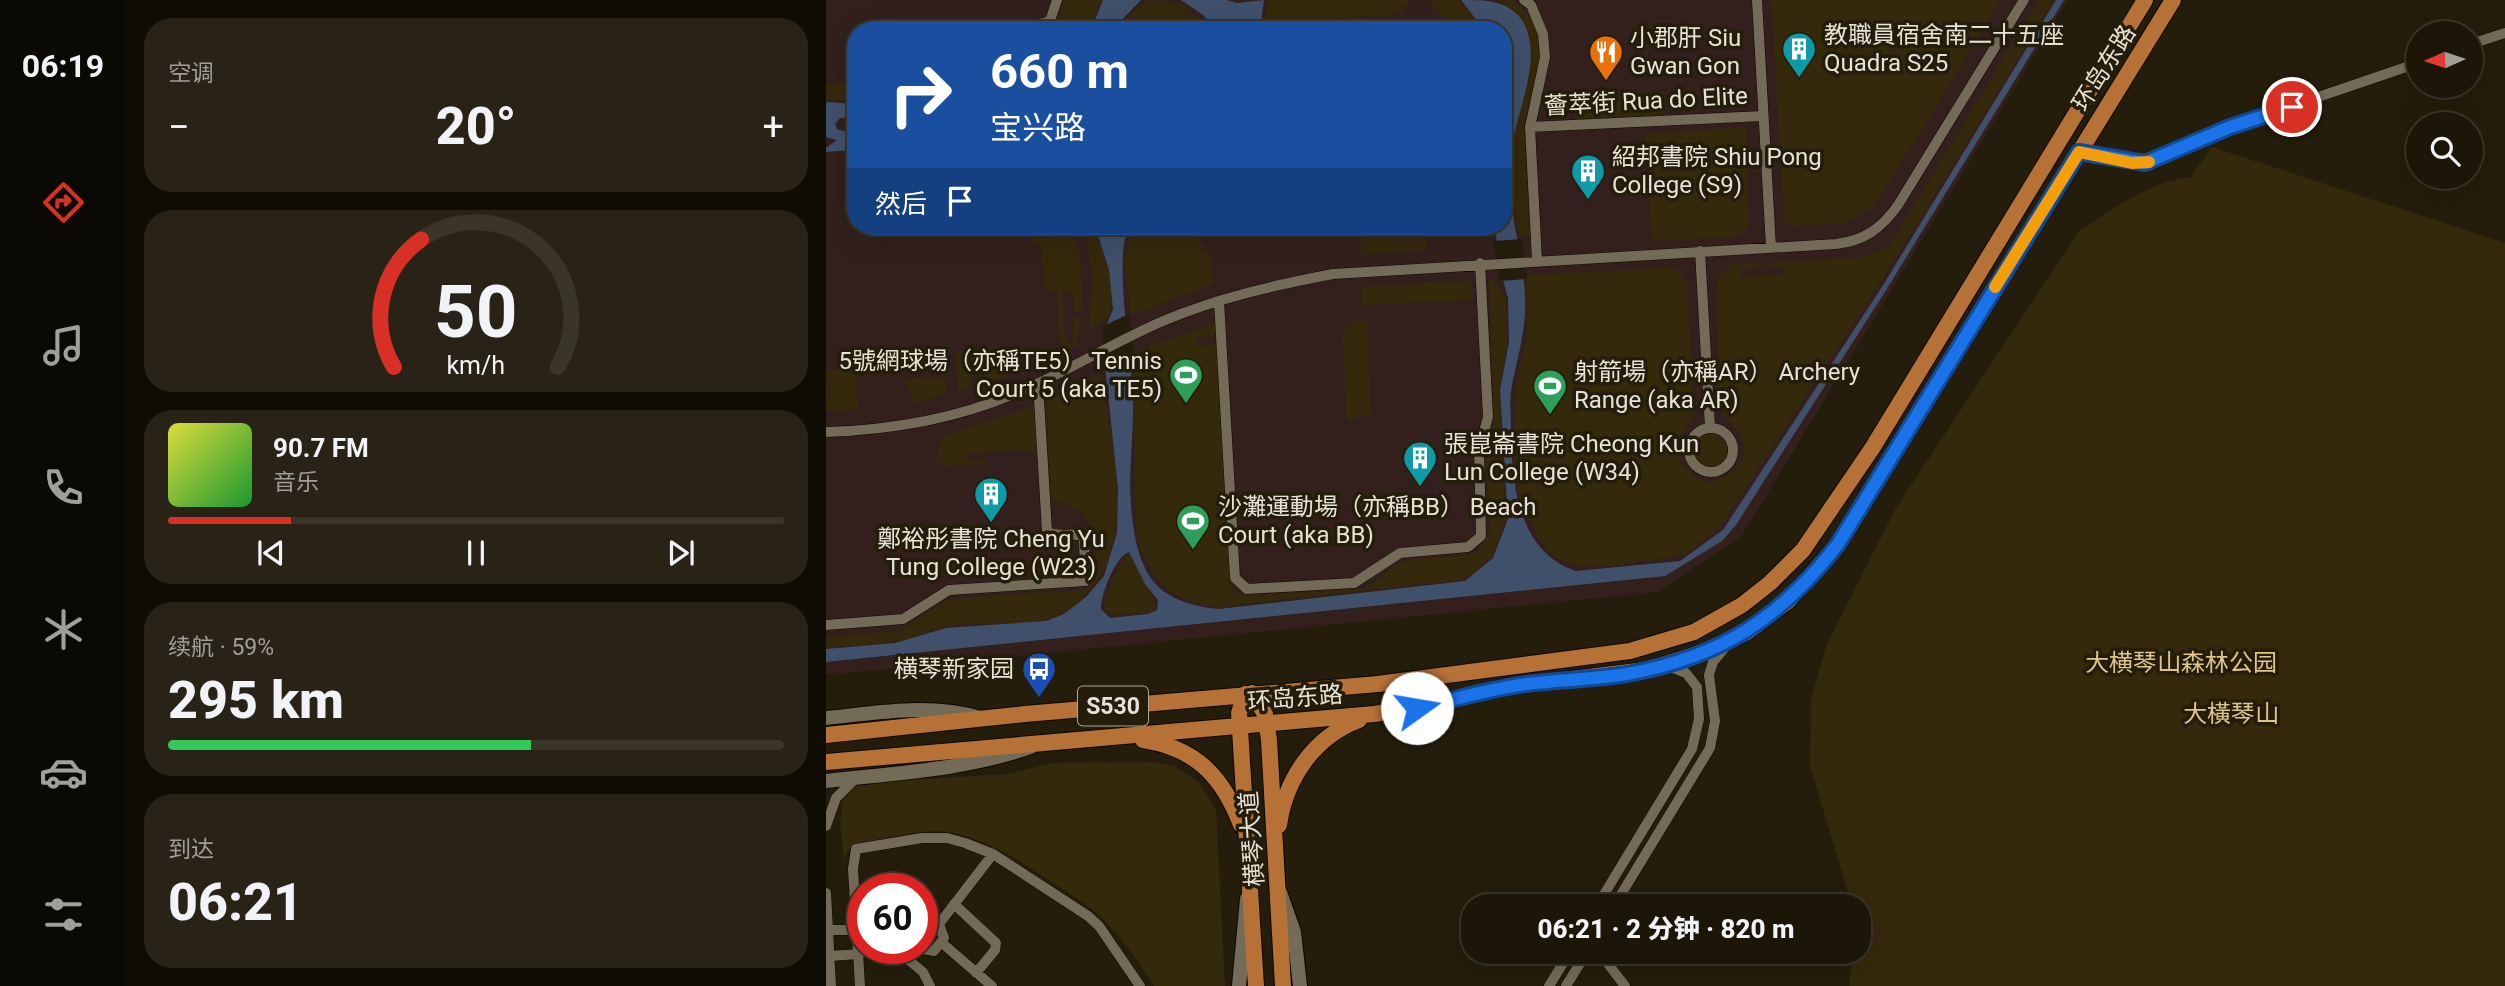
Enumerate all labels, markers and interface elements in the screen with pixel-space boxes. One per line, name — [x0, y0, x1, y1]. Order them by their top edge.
street label: 环岛东路 — [2067, 20, 2141, 116]
place label: 教職員宿舍南二十五座 Quadra S25 — [1824, 21, 2064, 77]
north arrow — [2406, 21, 2483, 98]
map controls — [2406, 21, 2483, 189]
place label: 小郡肝 Siu Gwan Gon — [1630, 24, 1741, 80]
building icon: 教職員宿舍南二十五座 Quadra S25 — [1780, 30, 1818, 79]
restaurant icon: 小郡肝 Siu Gwan Gon — [1587, 33, 1625, 82]
text: 660 m — [990, 43, 1129, 100]
text: 06:19 — [22, 47, 104, 85]
icon: right — [875, 49, 966, 140]
text: 空调 — [168, 60, 214, 87]
pin — [2262, 77, 2322, 137]
street label: 薈萃街 Rua do Elite — [1543, 82, 1749, 120]
icon: arrive — [2273, 88, 2311, 126]
text: 20° — [436, 96, 516, 157]
text: − — [168, 105, 190, 149]
text: + — [762, 105, 784, 149]
text: 宝兴路 — [990, 109, 1086, 147]
button: search — [2406, 112, 2483, 189]
place label: 紹邦書院 Shiu Pong College (S9) — [1612, 143, 1822, 199]
building icon: 紹邦書院 Shiu Pong College (S9) — [1569, 152, 1607, 201]
icon: directions — [39, 178, 88, 227]
icon: arrive — [941, 182, 979, 220]
text: 然后 — [875, 189, 927, 219]
text: 50 — [434, 269, 518, 355]
icon: music — [39, 321, 88, 370]
place label: 5號網球場（亦稱TE5） Tennis Court 5 (aka TE5) — [838, 347, 1162, 403]
text: km/h — [447, 351, 505, 380]
sports icon: 5號網球場（亦稱TE5） Tennis Court 5 (aka TE5) — [1167, 356, 1205, 405]
place label: 射箭場（亦稱AR） Archery Range (aka AR) — [1574, 358, 1861, 414]
sports icon: 射箭場（亦稱AR） Archery Range (aka AR) — [1531, 367, 1569, 416]
place label: 張崑崙書院 Cheong Kun Lun College (W34) — [1444, 430, 1699, 486]
text: 90.7 FM — [273, 433, 369, 463]
building icon: 張崑崙書院 Cheong Kun Lun College (W34) — [1401, 439, 1439, 488]
icon: phone — [39, 463, 88, 512]
text: 音乐 — [273, 469, 319, 496]
building icon: 鄭裕彤書院 Cheng Yu Tung College (W23) — [972, 475, 1010, 524]
place label: 沙灘運動場（亦稱BB） Beach Court (aka BB) — [1218, 493, 1536, 549]
sports icon: 沙灘運動場（亦稱BB） Beach Court (aka BB) — [1174, 502, 1212, 551]
place label: 鄭裕彤書院 Cheng Yu Tung College (W23) — [877, 525, 1105, 581]
icon: previous — [252, 534, 290, 572]
icon: pause — [457, 534, 495, 572]
icon: next — [662, 534, 700, 572]
icon: climate — [39, 605, 88, 654]
text: 续航 · 59% — [168, 634, 274, 661]
park label: 大横琴山森林公园 — [2085, 649, 2277, 677]
bus stop icon: 横琴新家园 — [1020, 650, 1058, 699]
place label: 横琴新家园 — [894, 655, 1014, 683]
text: 295 km — [168, 670, 344, 731]
position arrow — [1380, 671, 1454, 745]
street label: 环岛东路 — [1246, 680, 1344, 716]
road number: S530 — [1078, 686, 1148, 726]
park label: 大橫琴山 — [2183, 700, 2279, 728]
icon: car — [39, 748, 88, 797]
street label: 横琴大道 — [1235, 790, 1269, 888]
text: 到达 — [168, 836, 214, 863]
text: 06:21 — [168, 872, 303, 933]
speed limit sign: 60 — [847, 873, 938, 964]
icon: filters — [39, 890, 88, 939]
text: 06:21 · 2 分钟 · 820 m — [1537, 914, 1795, 944]

